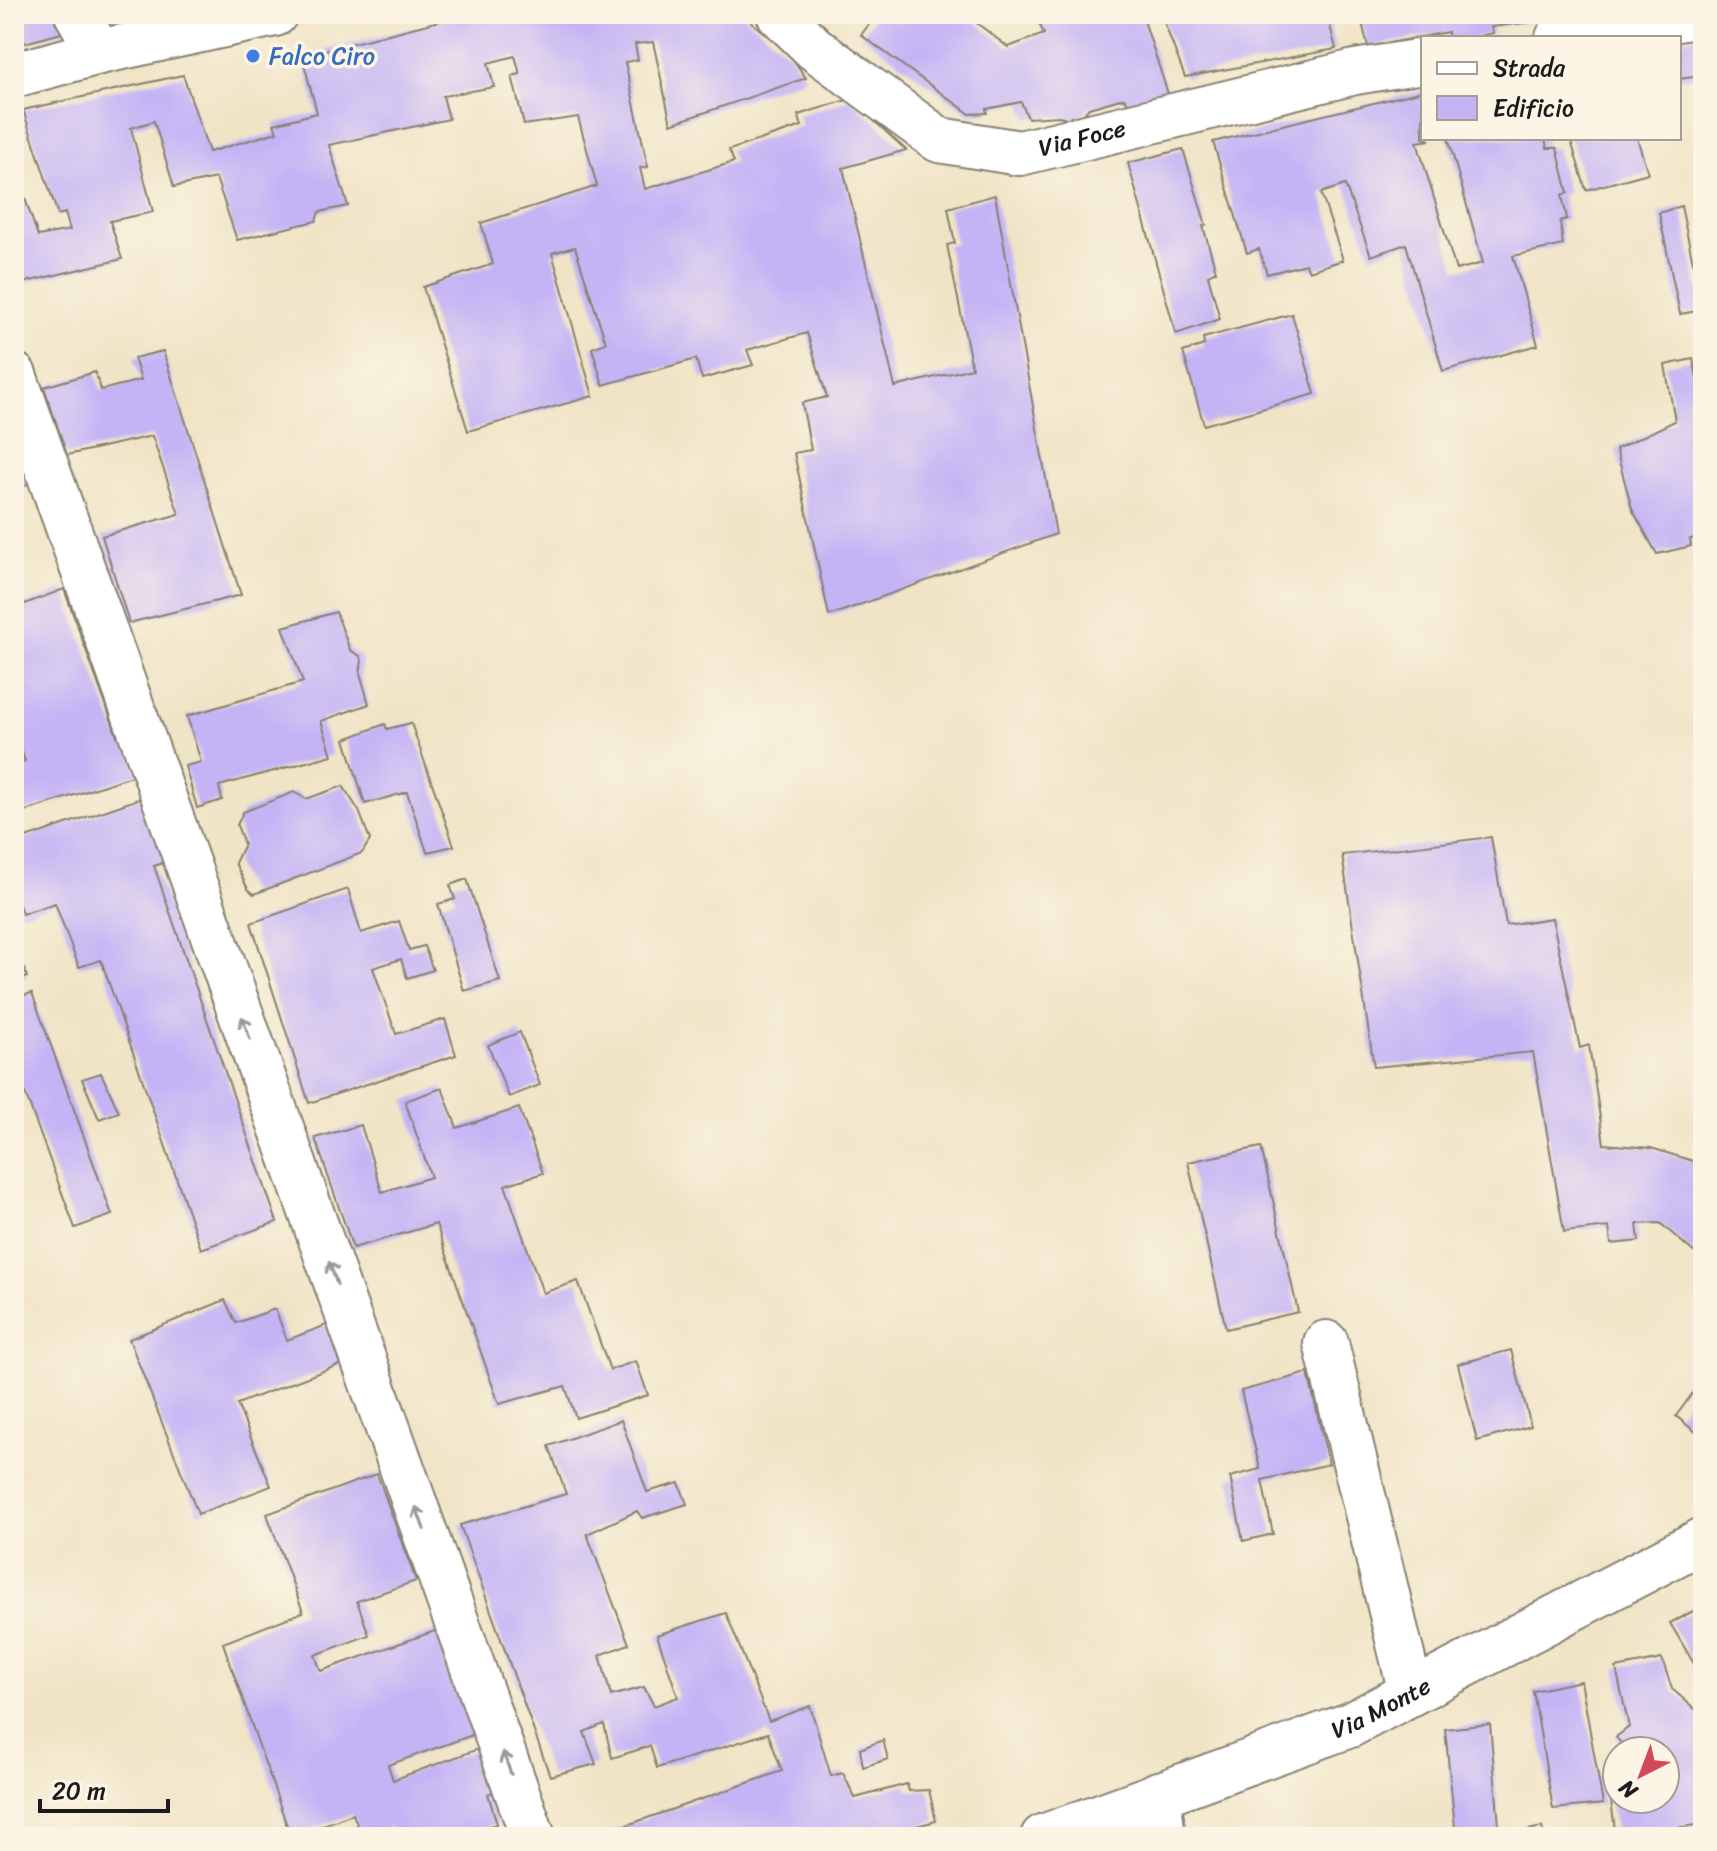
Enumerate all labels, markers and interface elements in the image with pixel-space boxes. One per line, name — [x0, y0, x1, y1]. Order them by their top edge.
place label: Falco Ciro — [269, 35, 375, 77]
legend — [1421, 36, 1681, 140]
marker: Falco Ciro — [244, 47, 262, 65]
text: Strada — [1493, 47, 1566, 89]
text: Edificio — [1493, 87, 1574, 129]
street label: Via Foce — [1034, 107, 1130, 169]
one-way arrow — [238, 1017, 252, 1041]
one-way arrow — [325, 1262, 339, 1286]
one-way arrow — [412, 1507, 426, 1531]
street label: Via Monte — [1325, 1665, 1438, 1751]
north arrow — [1601, 1735, 1681, 1815]
one-way arrow — [498, 1751, 513, 1776]
scale bar — [40, 1763, 168, 1813]
text: N — [1609, 1769, 1647, 1810]
text: 20 m — [52, 1770, 106, 1812]

